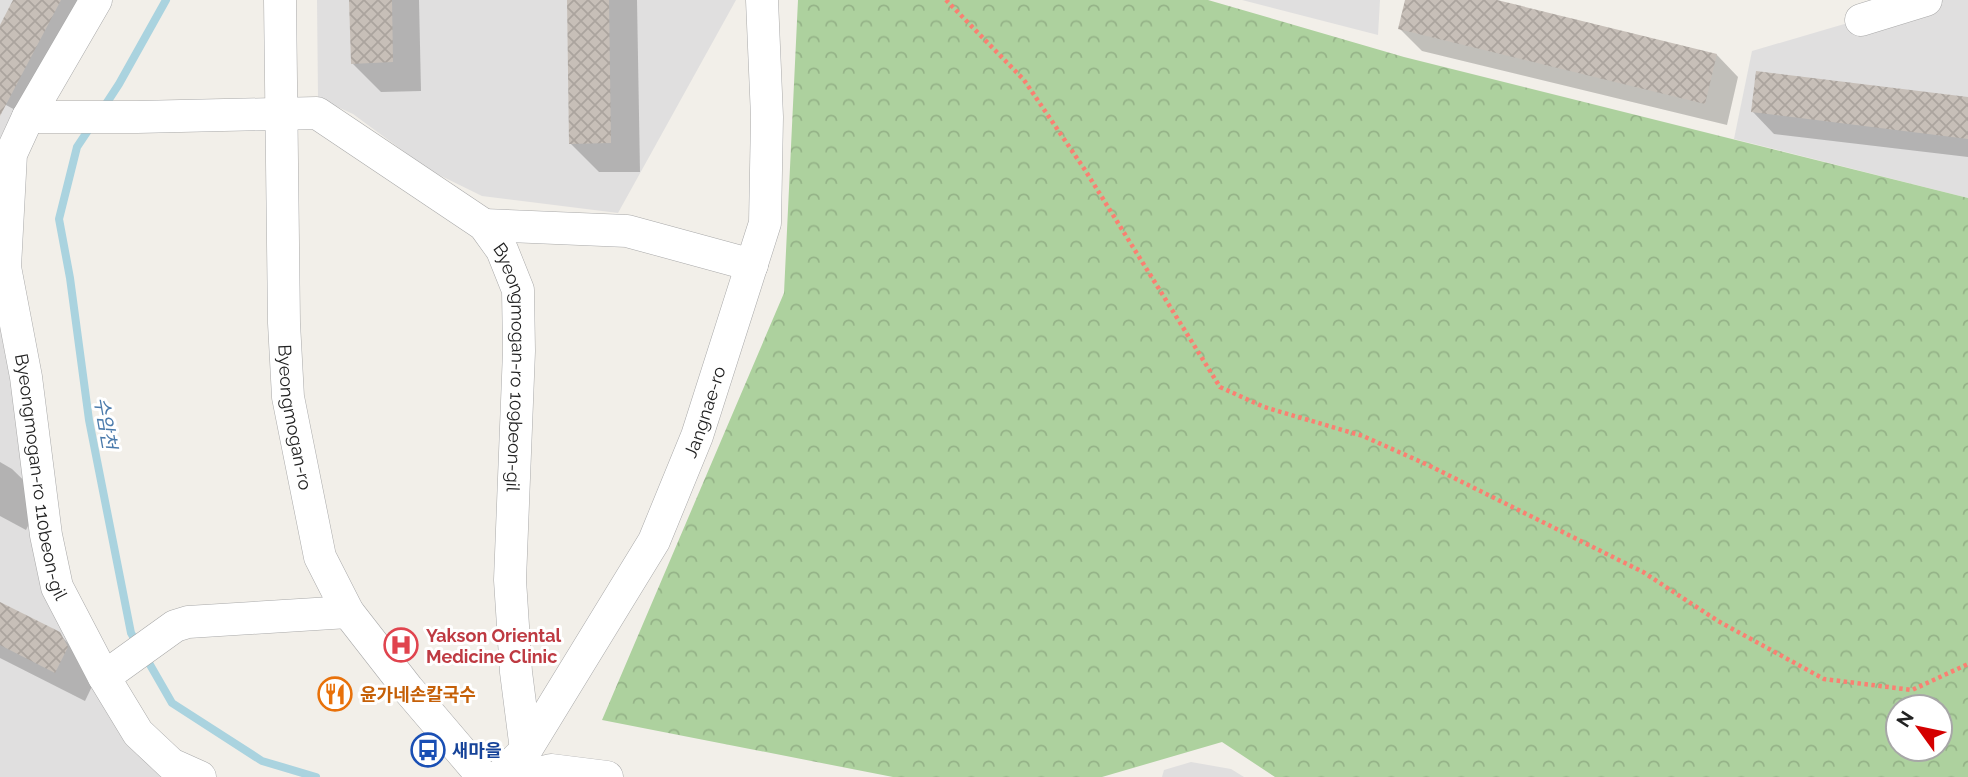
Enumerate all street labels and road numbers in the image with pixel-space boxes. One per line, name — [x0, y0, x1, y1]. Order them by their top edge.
street label: Byeongmogan-ro 109beon-gil — [490, 238, 530, 492]
street label: Byeongmogan-ro — [275, 344, 317, 492]
street label: Byeongmogan-ro 110beon-gil — [11, 352, 72, 603]
street label: Jangnae-ro — [679, 363, 729, 461]

